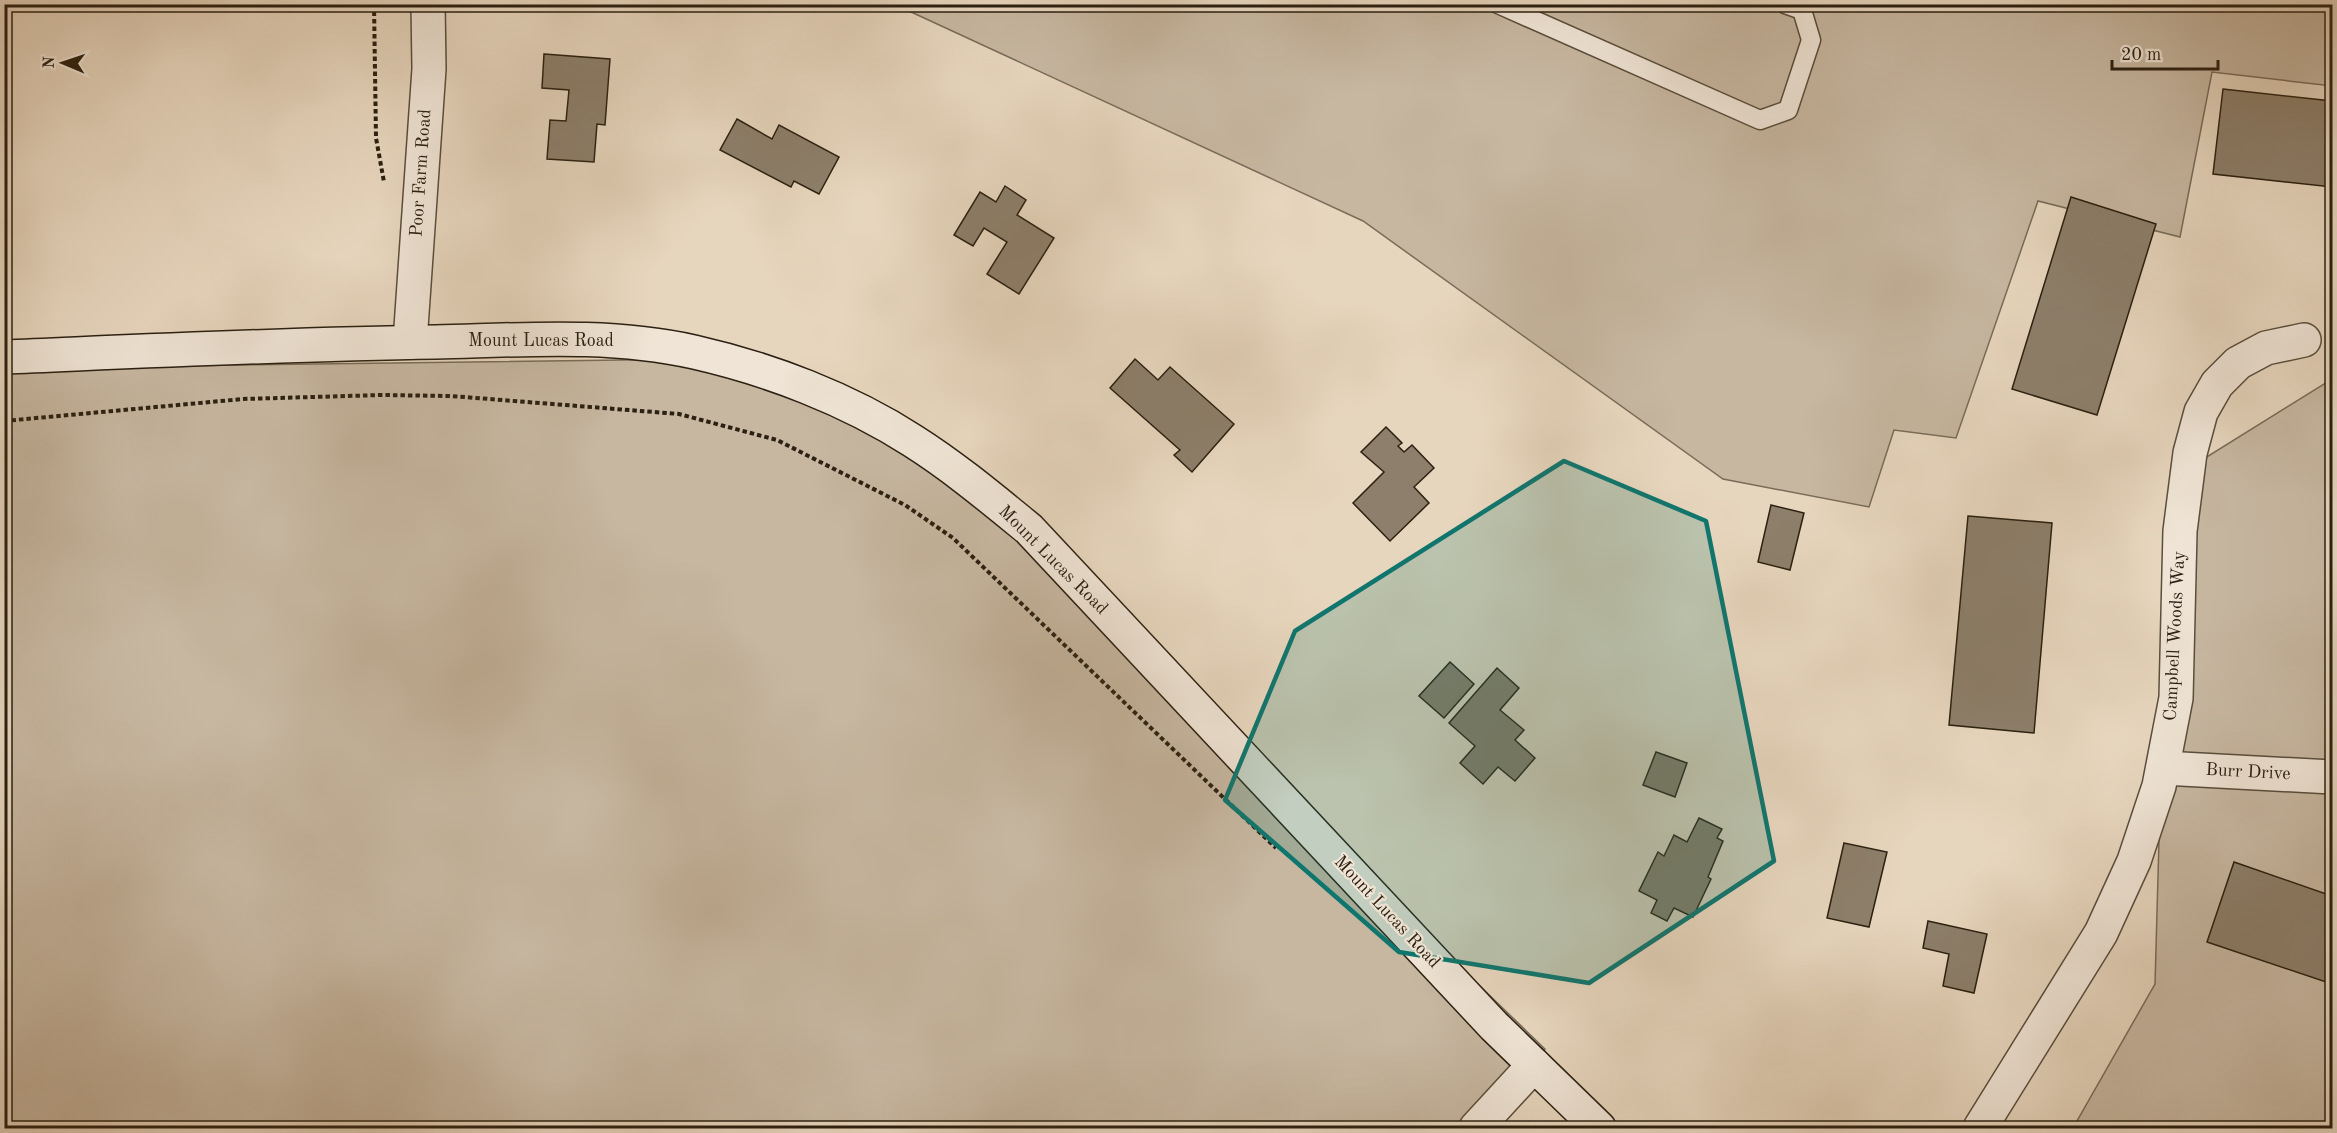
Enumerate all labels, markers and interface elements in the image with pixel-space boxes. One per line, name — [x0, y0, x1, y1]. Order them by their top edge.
north arrow — [33, 33, 93, 93]
scale bar — [2112, 33, 2218, 71]
text: 20 m — [2121, 46, 2161, 64]
text: N — [42, 55, 58, 69]
street label: Poor Farm Road — [408, 108, 434, 238]
street label: Mount Lucas Road — [468, 332, 614, 350]
street label: Mount Lucas Road — [995, 502, 1111, 618]
street label: Campbell Woods Way — [2162, 550, 2188, 722]
street label: Burr Drive — [2205, 761, 2291, 783]
street label: Mount Lucas Road — [1331, 852, 1443, 972]

